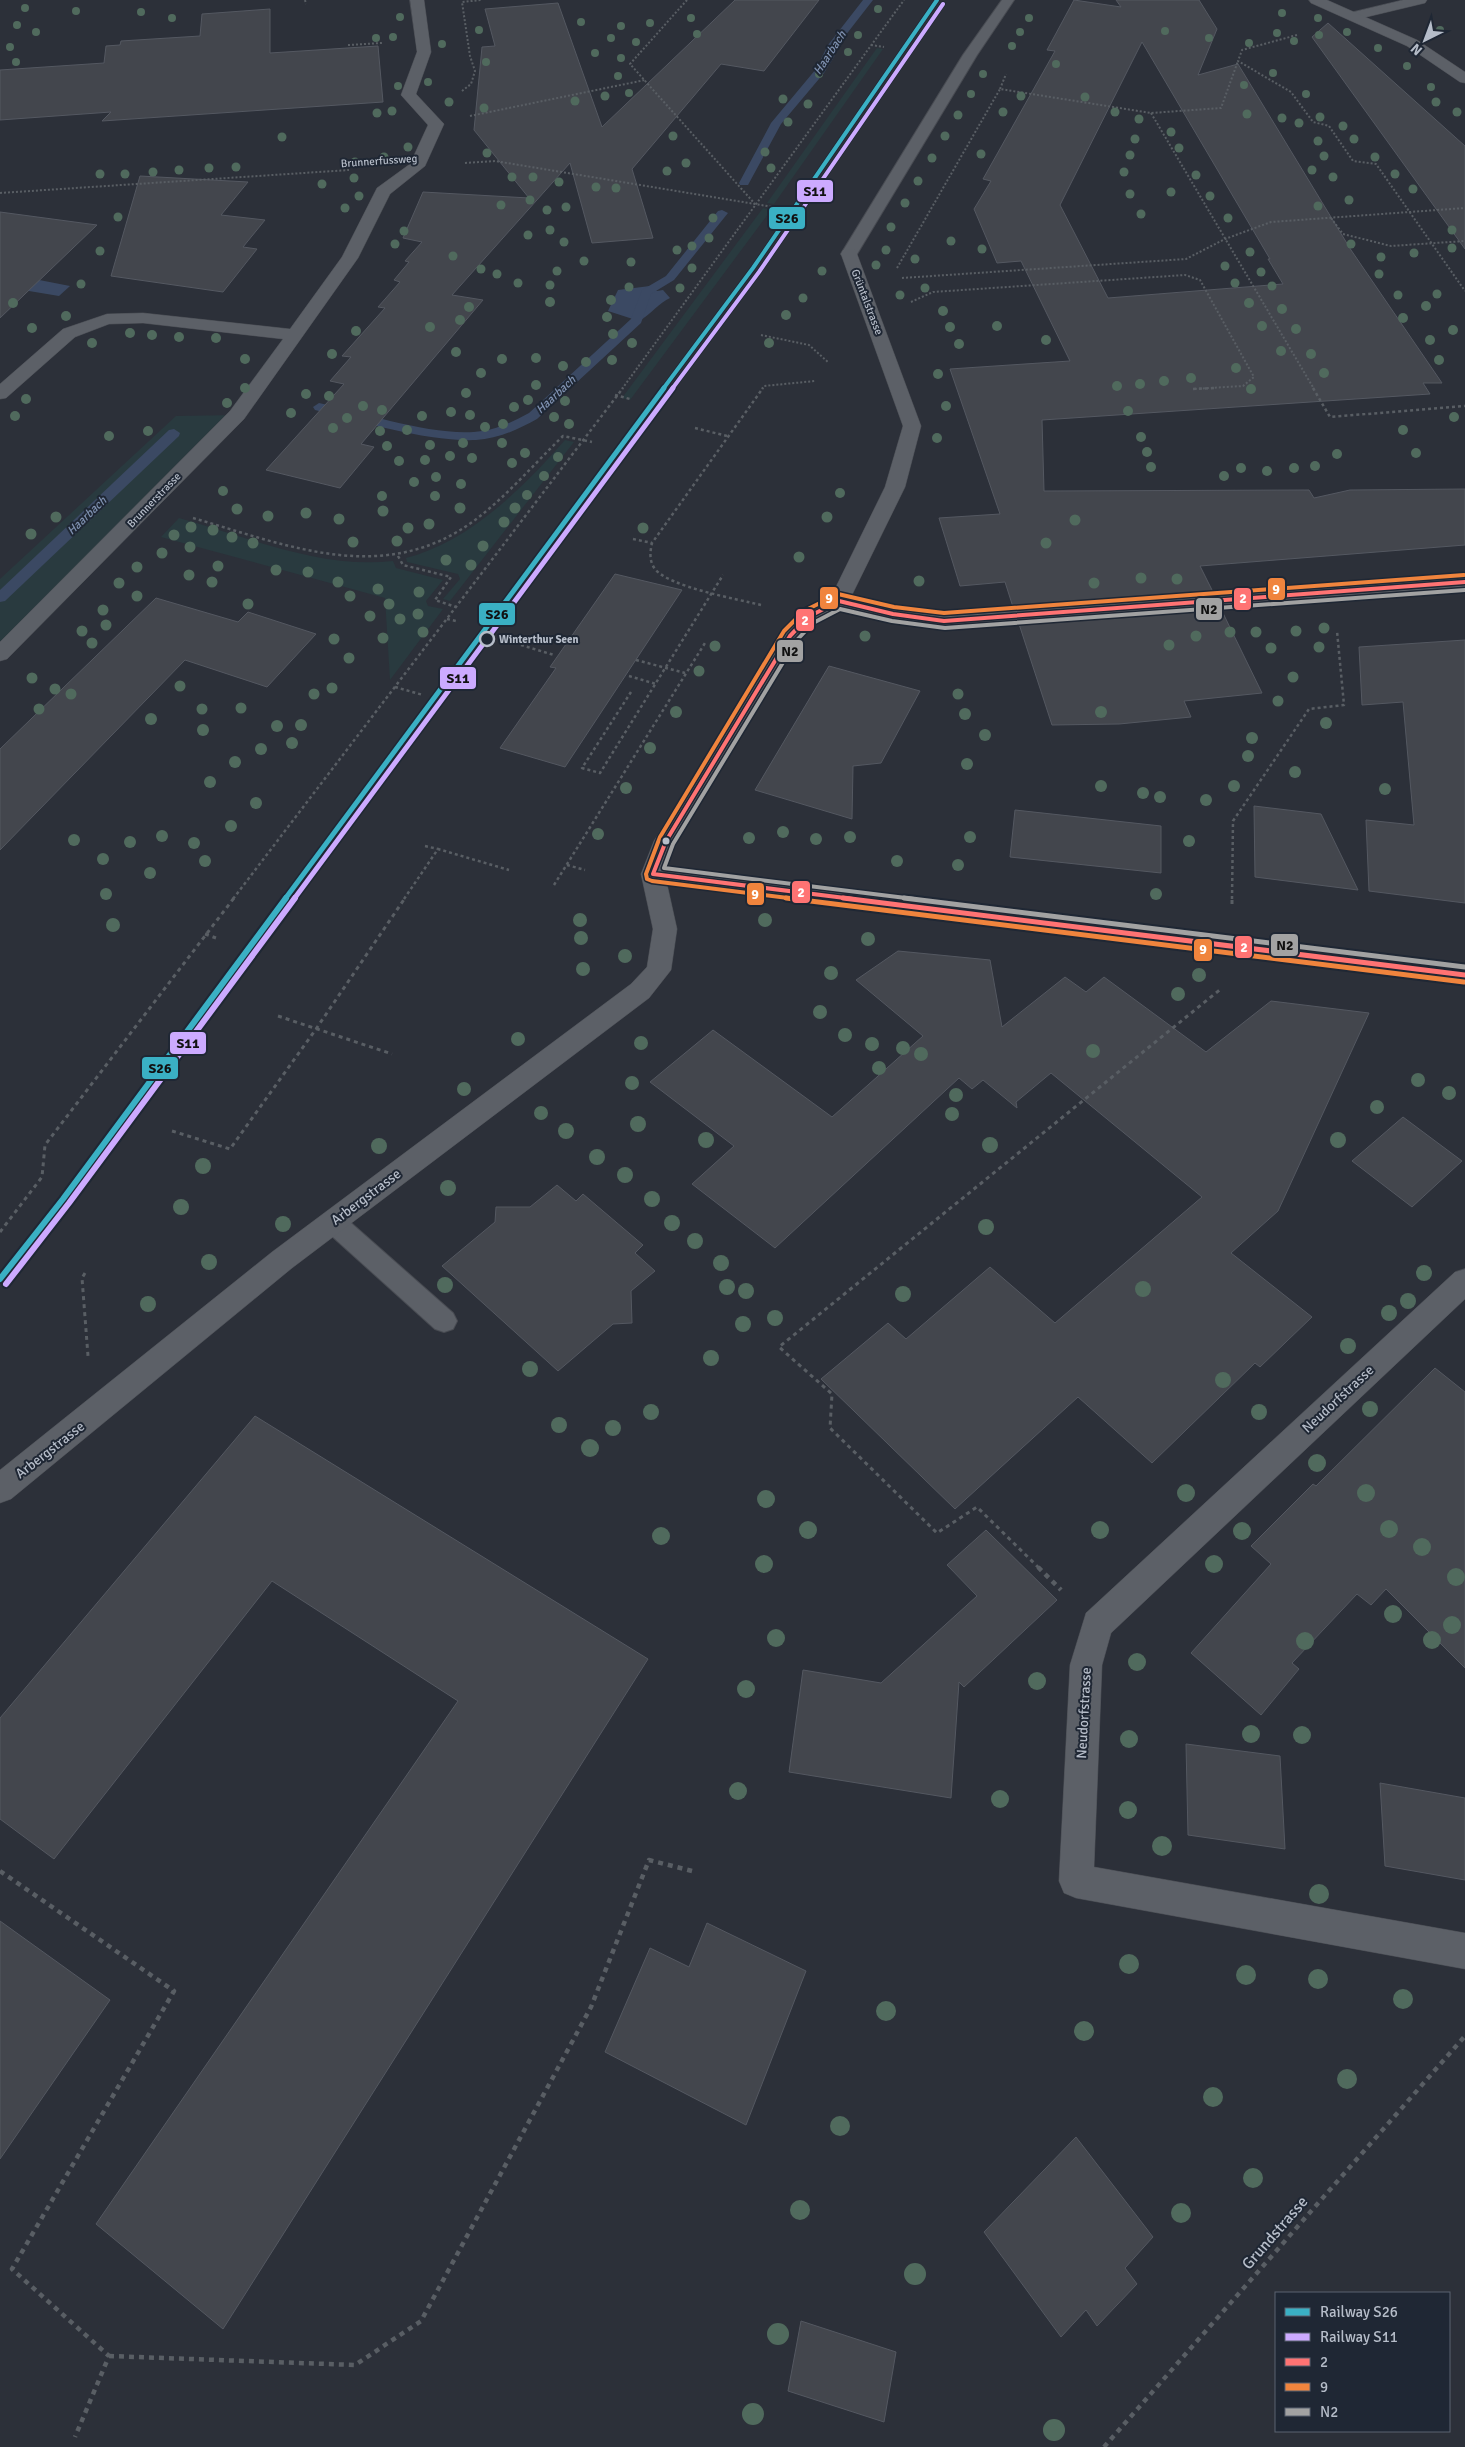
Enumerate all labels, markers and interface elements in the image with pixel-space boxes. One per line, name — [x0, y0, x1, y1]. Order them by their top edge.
north arrow — [1400, 15, 1450, 65]
water label: Haarbach — [810, 28, 850, 78]
text: N — [1407, 40, 1426, 59]
street label: Brunnerfussweg — [340, 152, 418, 170]
line badge: S11 — [796, 179, 834, 203]
text: S11 — [804, 183, 827, 200]
line badge: S26 — [768, 206, 806, 230]
text: S26 — [776, 210, 799, 227]
street label: Grüntalstrasse — [849, 267, 885, 337]
water label: Haarbach — [533, 372, 579, 417]
street label: Brunnerstrasse — [125, 470, 183, 530]
water label: Haarbach — [64, 493, 110, 539]
line badge: 9 — [1267, 577, 1286, 601]
text: 9 — [1272, 581, 1280, 598]
line badge: 9 — [819, 586, 839, 610]
line badge: 2 — [1233, 587, 1252, 611]
text: 9 — [825, 590, 833, 607]
text: 2 — [1239, 590, 1247, 607]
line badge: N2 — [1195, 597, 1223, 621]
text: N2 — [1200, 601, 1218, 618]
line badge: S26 — [478, 602, 516, 626]
text: S26 — [486, 606, 509, 623]
line badge: 2 — [795, 608, 815, 632]
text: 2 — [801, 612, 809, 629]
marker: Winterthur Seen — [479, 631, 495, 647]
place label: Winterthur Seen — [499, 633, 579, 646]
line badge: N2 — [776, 639, 804, 663]
text: N2 — [781, 643, 799, 660]
line badge: S11 — [439, 666, 477, 690]
text: S11 — [447, 670, 470, 687]
unlabelled marker — [661, 836, 671, 846]
line badge: 2 — [791, 880, 811, 904]
line badge: 9 — [746, 882, 765, 906]
text: 2 — [797, 884, 805, 901]
text: 9 — [751, 886, 759, 903]
line badge: N2 — [1270, 933, 1299, 957]
line badge: 2 — [1234, 935, 1253, 959]
text: N2 — [1276, 937, 1294, 954]
line badge: 9 — [1193, 938, 1213, 962]
text: 2 — [1240, 939, 1248, 956]
text: 9 — [1199, 941, 1207, 958]
line badge: S11 — [169, 1031, 207, 1055]
text: S11 — [177, 1035, 200, 1052]
line badge: S26 — [141, 1056, 179, 1080]
text: S26 — [149, 1060, 172, 1077]
street label: Arbergstrasse — [328, 1165, 404, 1229]
street label: Neudorfstrasse — [1299, 1362, 1377, 1436]
street label: Arbergstrasse — [12, 1418, 88, 1482]
street label: Neudorfstrasse — [1073, 1667, 1095, 1759]
street label: Grundstrasse — [1238, 2192, 1312, 2274]
legend — [1275, 2292, 1450, 2432]
text: Railway S26 — [1320, 2303, 1398, 2321]
text: Railway S11 — [1320, 2328, 1398, 2346]
text: 2 — [1320, 2353, 1328, 2371]
text: 9 — [1320, 2378, 1328, 2396]
text: N2 — [1320, 2403, 1338, 2421]

